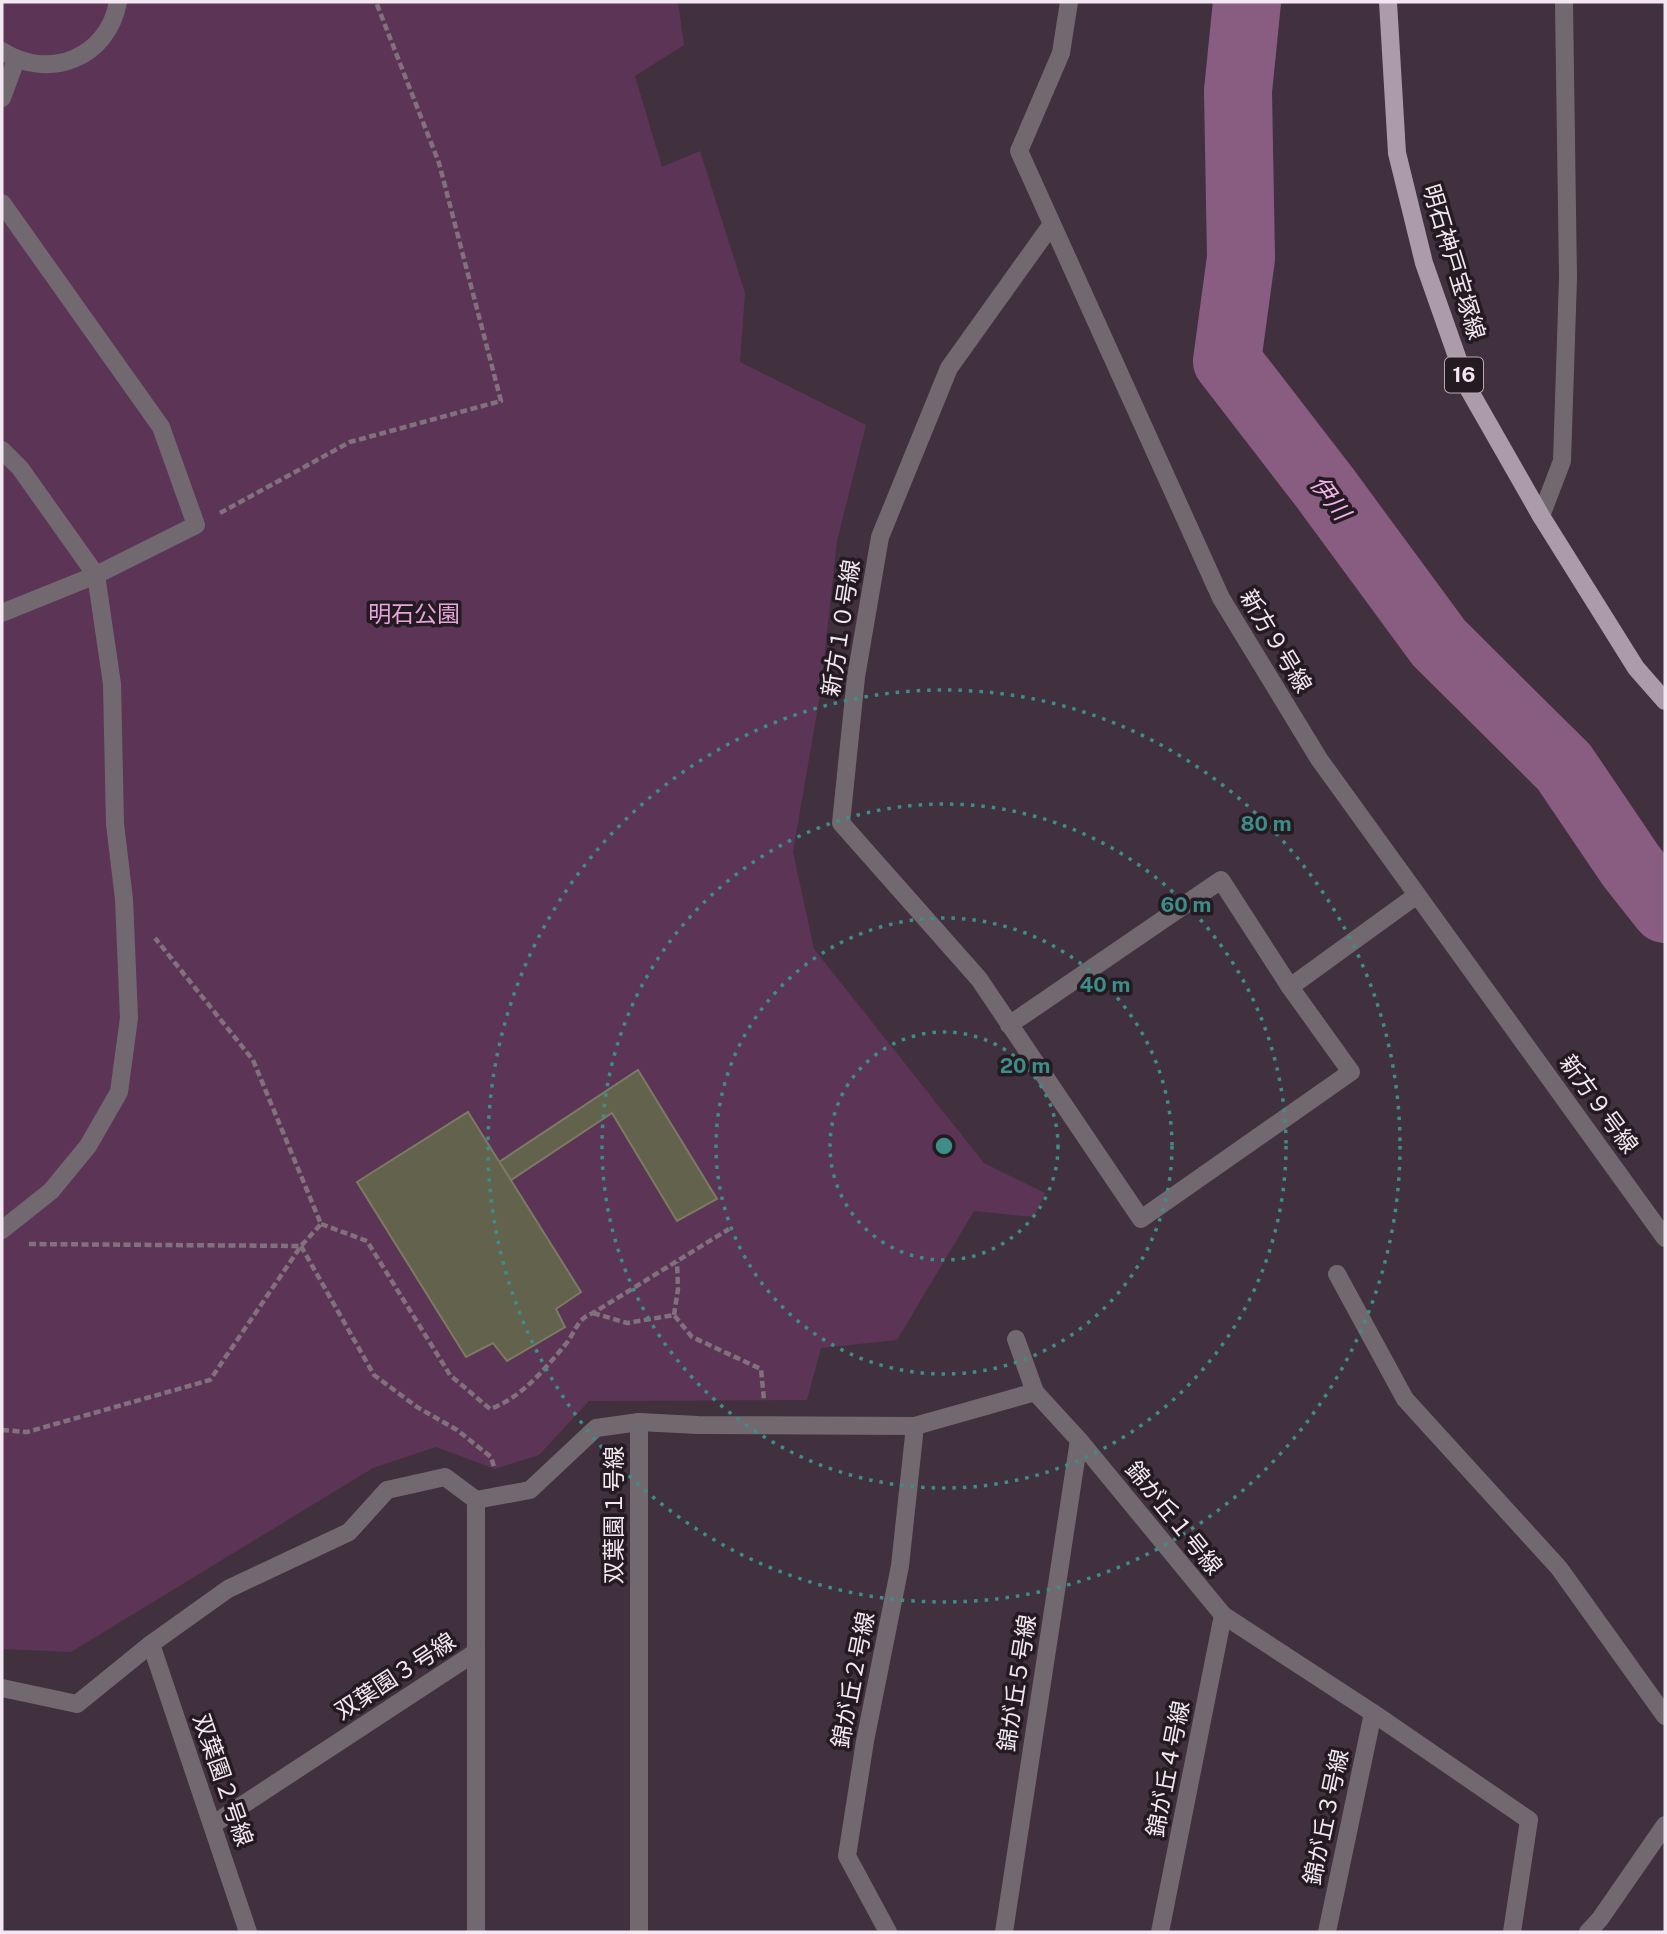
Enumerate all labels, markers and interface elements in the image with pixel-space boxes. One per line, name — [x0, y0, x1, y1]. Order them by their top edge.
street label: 明石神戸宝塚線 — [1418, 181, 1491, 343]
road number: 16 — [1445, 358, 1483, 392]
water label: 伊川 — [1305, 470, 1358, 527]
street label: 新方１０号線 — [816, 558, 865, 698]
street label: 新方９号線 — [1235, 585, 1318, 697]
park label: 明石公園 — [368, 600, 460, 627]
text: 80 m — [1240, 811, 1292, 836]
text: 60 m — [1161, 892, 1211, 917]
text: 40 m — [1080, 972, 1130, 997]
street label: 新方９号線 — [1555, 1049, 1644, 1158]
text: 20 m — [1000, 1053, 1050, 1078]
centre of rings — [932, 1134, 956, 1158]
street label: 双葉園１号線 — [600, 1446, 627, 1584]
street label: 錦が丘１号線 — [1120, 1456, 1228, 1580]
street label: 錦が丘２号線 — [826, 1610, 879, 1750]
street label: 錦が丘５号線 — [992, 1613, 1041, 1753]
street label: 双葉園３号線 — [330, 1627, 460, 1724]
street label: 錦が丘４号線 — [1141, 1699, 1194, 1839]
street label: 双葉園２号線 — [188, 1710, 259, 1849]
street label: 錦が丘３号線 — [1298, 1747, 1353, 1887]

